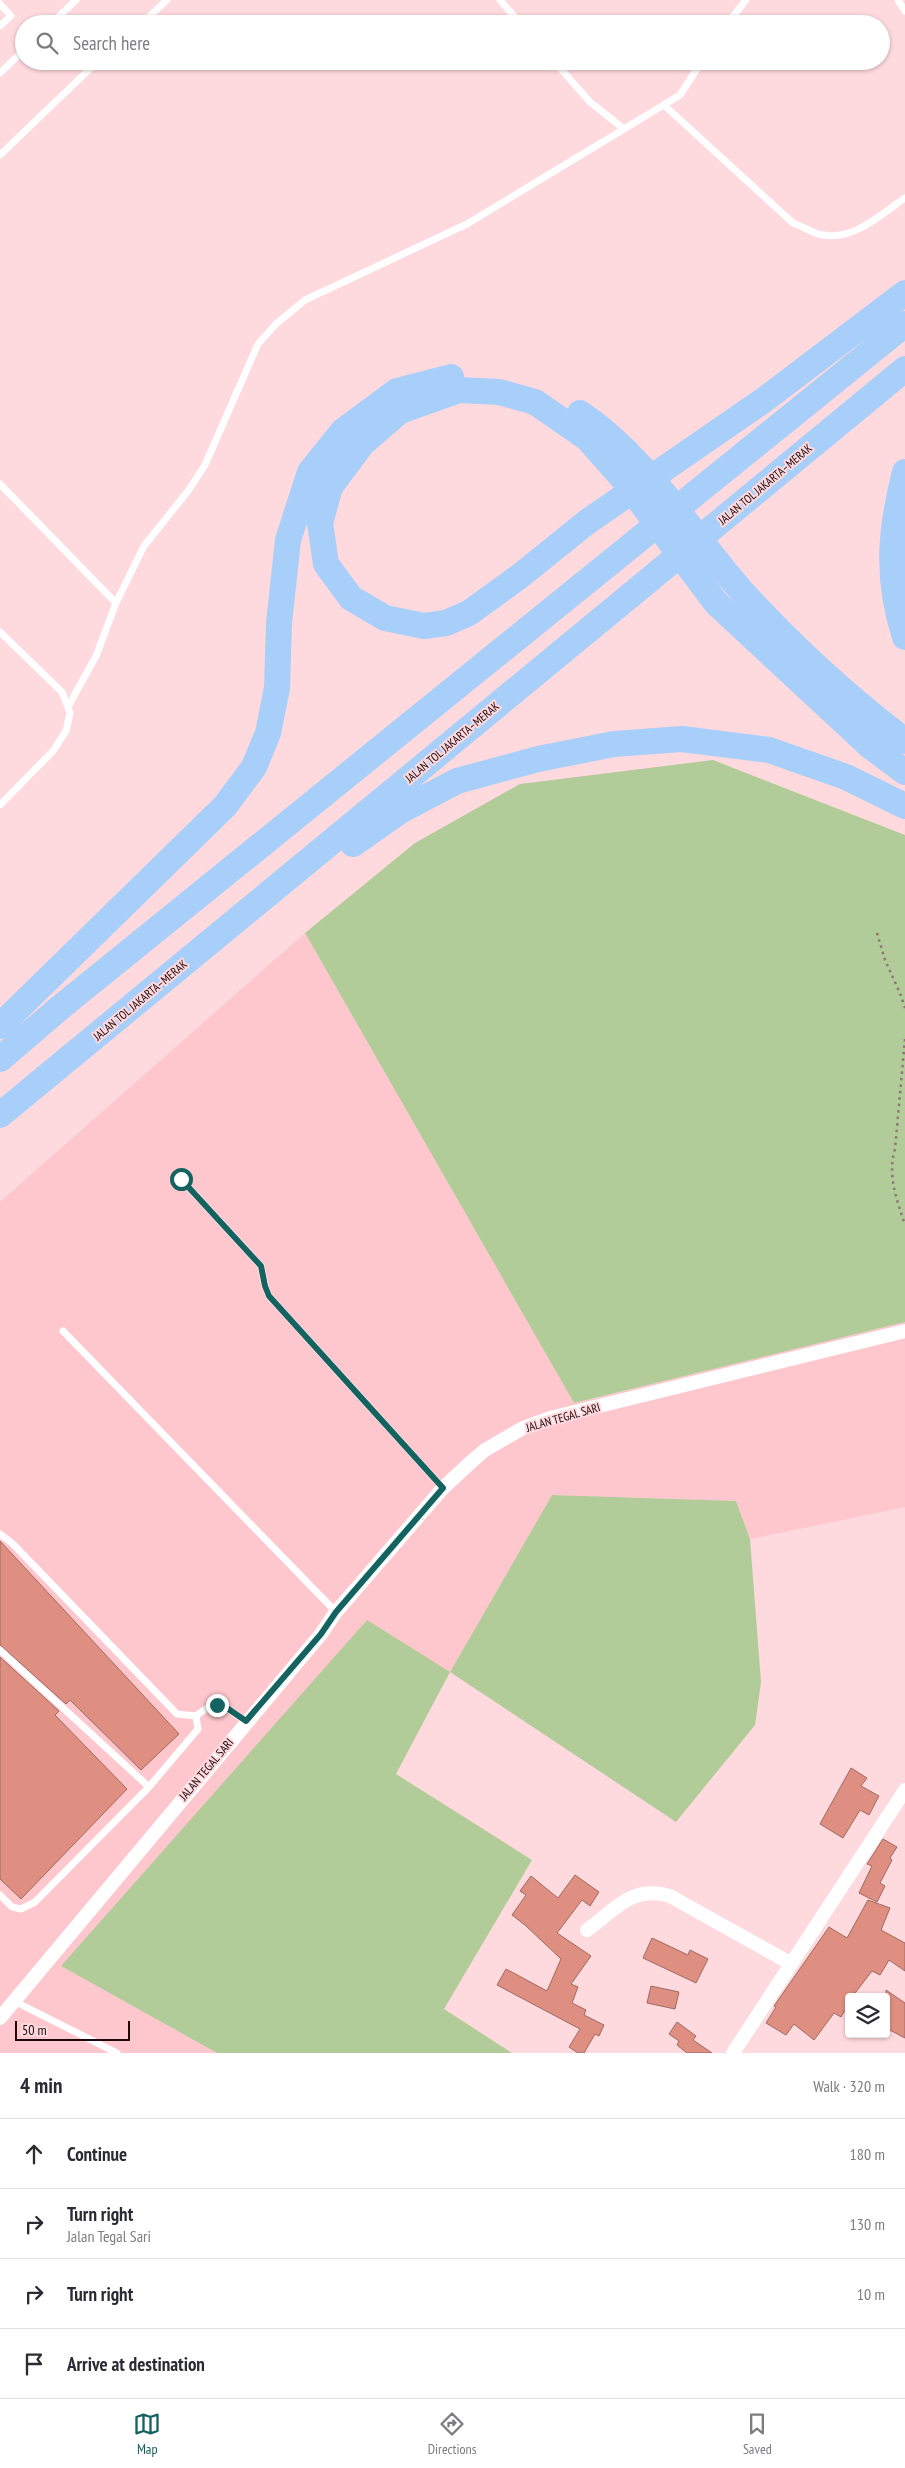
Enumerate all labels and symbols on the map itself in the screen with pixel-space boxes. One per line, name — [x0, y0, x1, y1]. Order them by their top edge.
street label: JALAN TOL JAKARTA–MERAK — [714, 440, 815, 528]
street label: JALAN TOL JAKARTA–MERAK — [401, 698, 502, 786]
street label: JALAN TOL JAKARTA–MERAK — [89, 956, 190, 1044]
route start — [170, 1168, 193, 1191]
street label: JALAN TEGAL SARI — [523, 1399, 602, 1435]
route end — [206, 1694, 229, 1717]
street label: JALAN TEGAL SARI — [175, 1735, 236, 1804]
scale bar — [15, 2018, 130, 2041]

